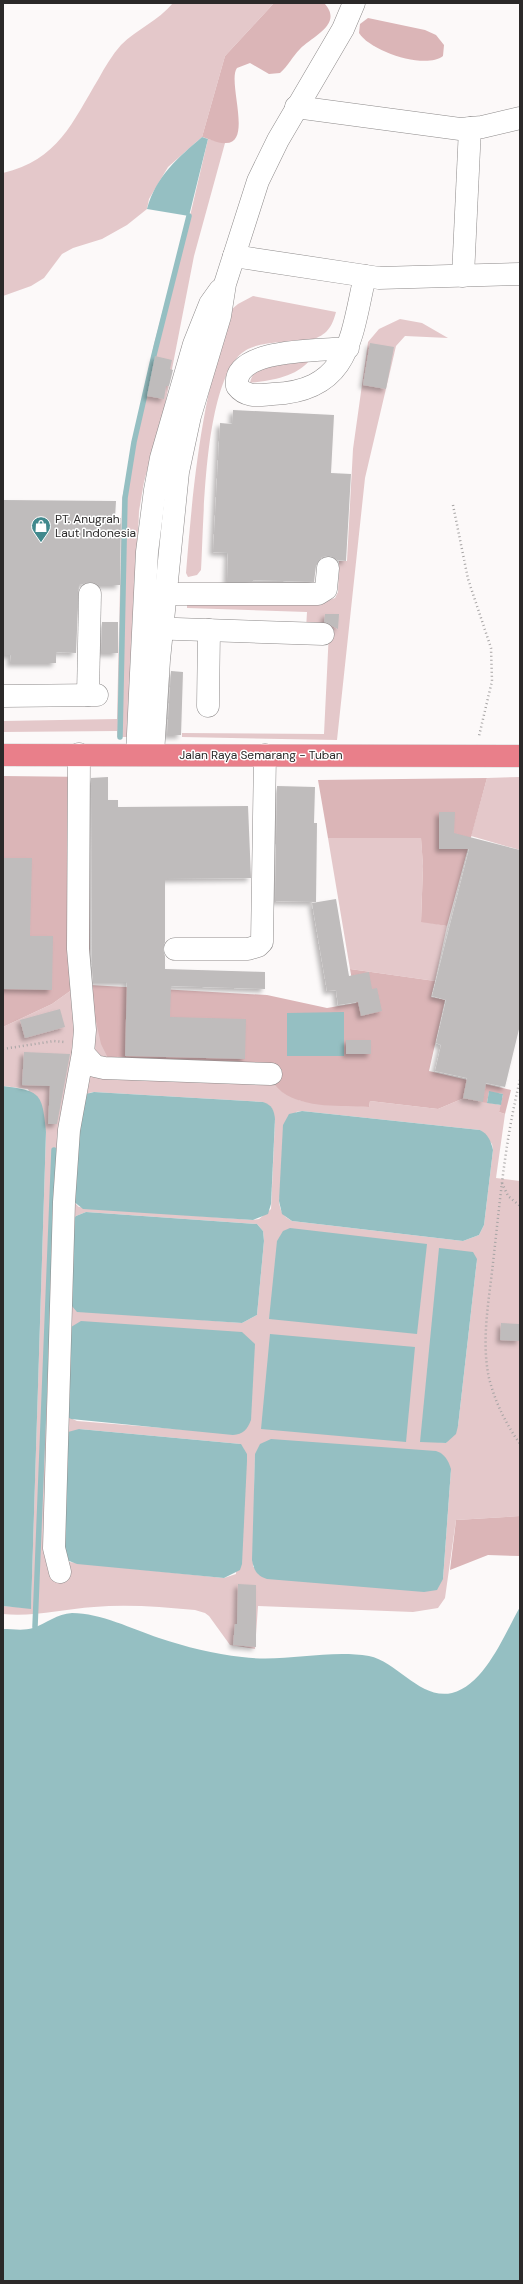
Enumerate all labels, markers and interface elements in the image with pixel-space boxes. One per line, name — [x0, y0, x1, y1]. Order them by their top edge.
place label: PT. Anugrah Laut Indonesia — [55, 511, 136, 541]
shop icon: PT. Anugrah Laut Indonesia — [30, 515, 52, 543]
street label: Jalan Raya Semarang - Tuban — [179, 747, 343, 763]

